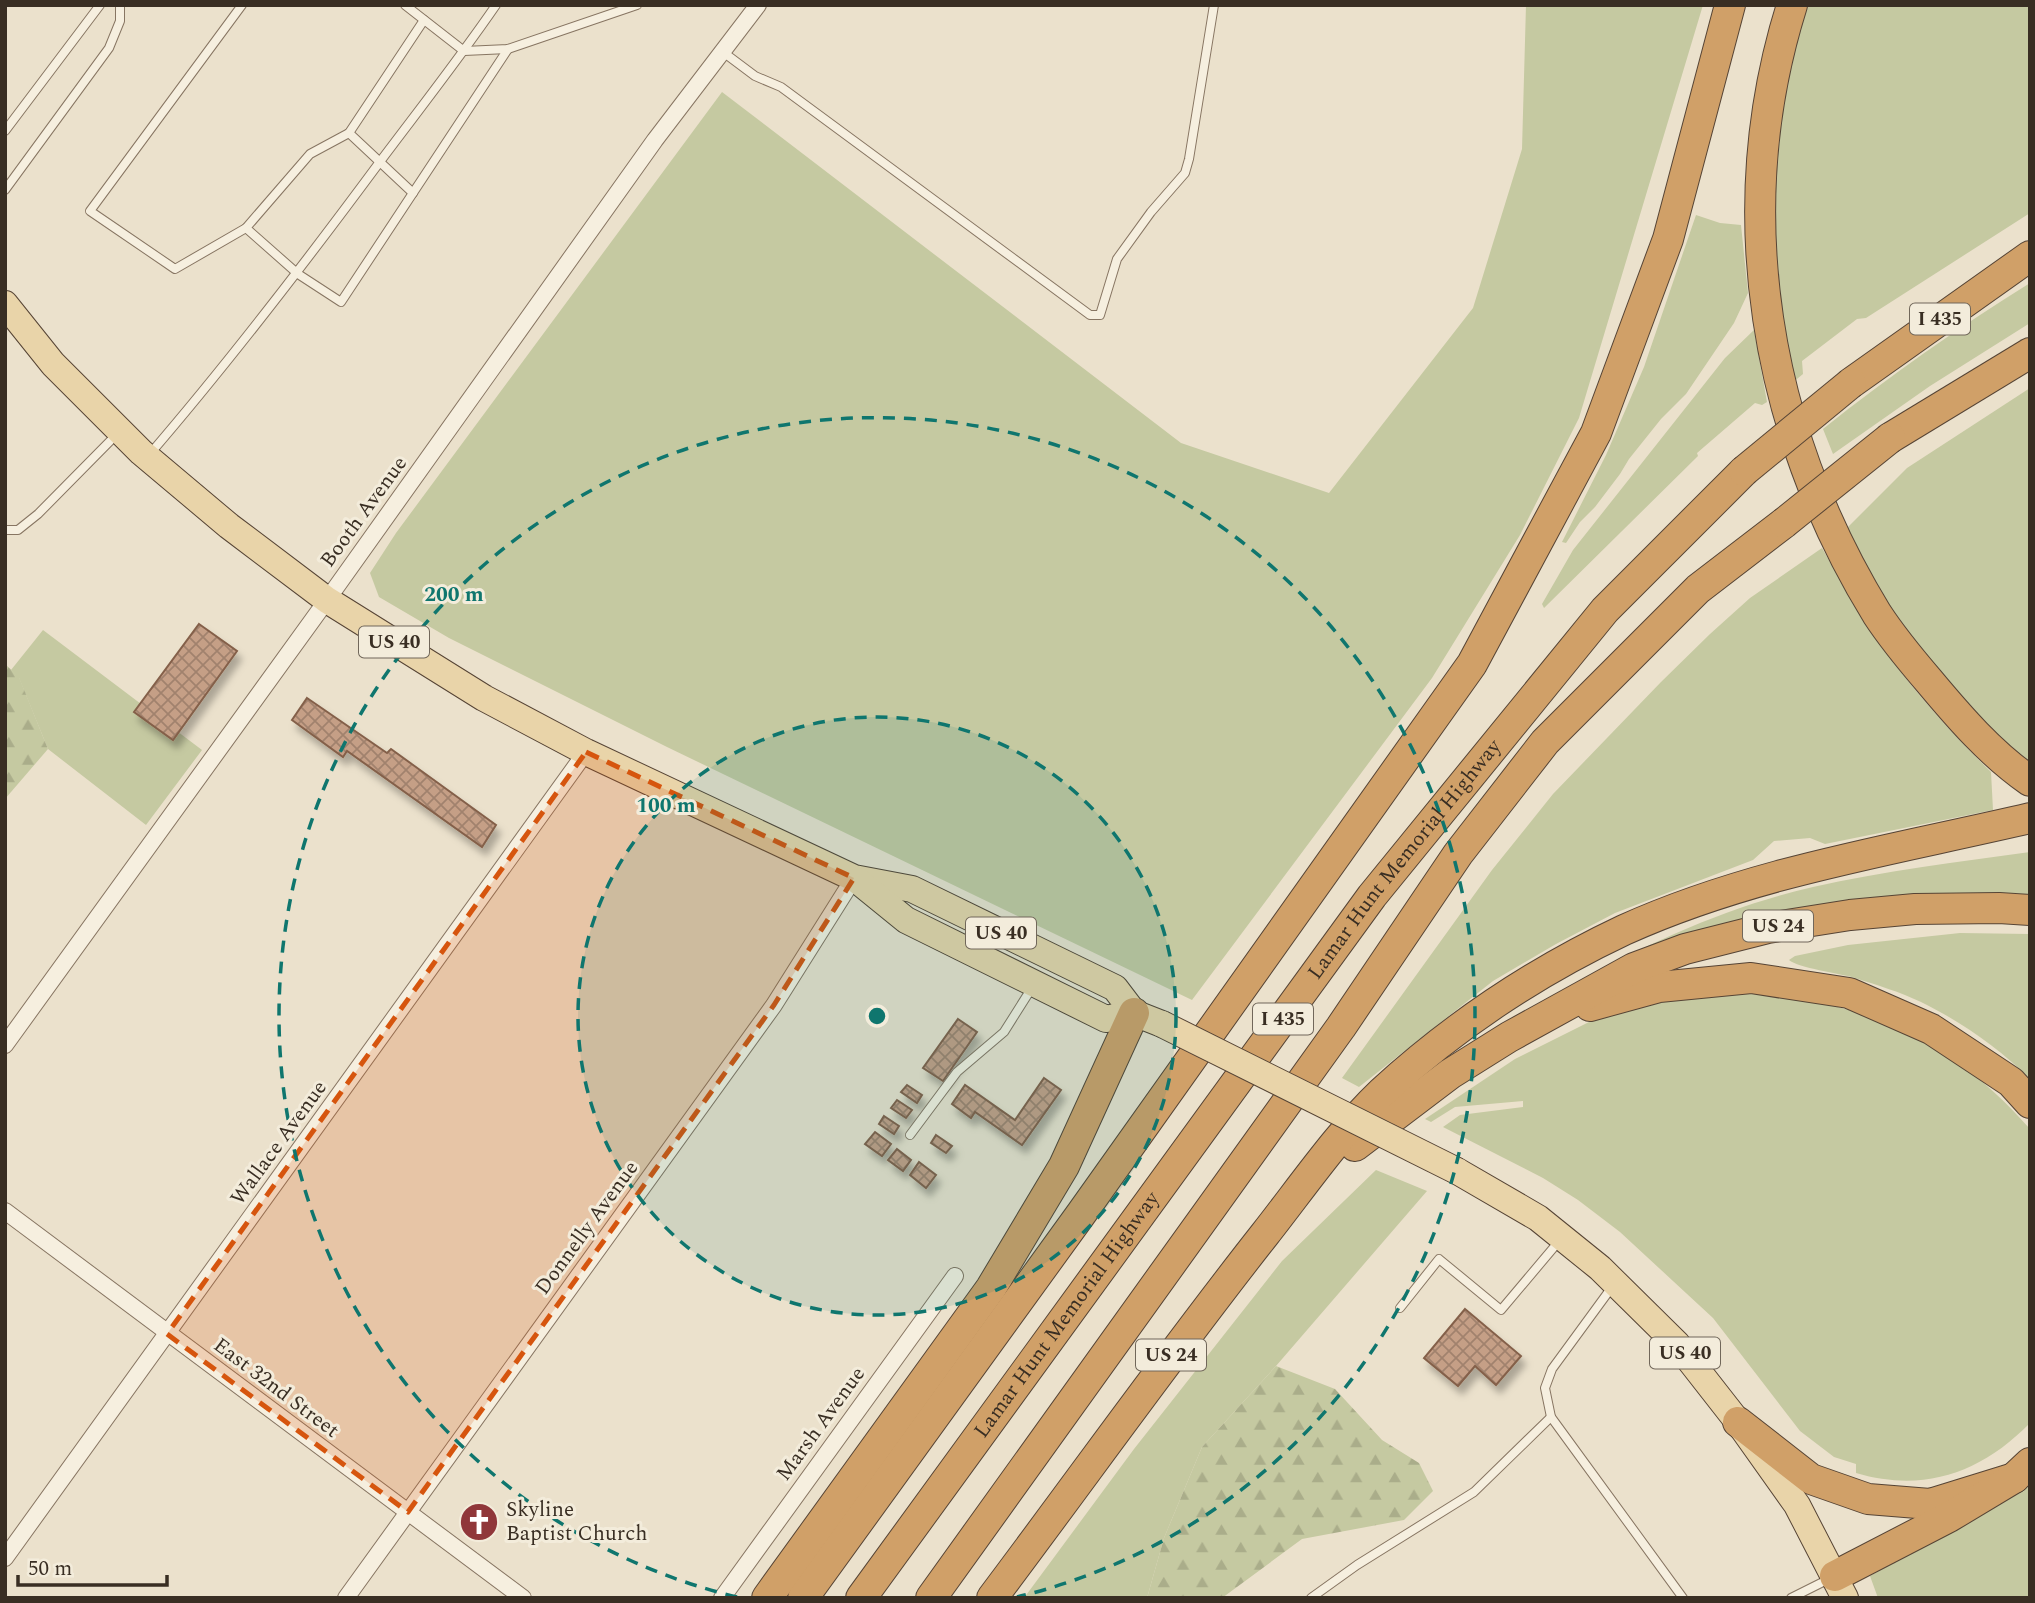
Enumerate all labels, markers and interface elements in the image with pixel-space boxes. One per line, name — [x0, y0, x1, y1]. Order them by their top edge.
road number: I 435 — [1910, 304, 1970, 334]
street label: Booth Avenue — [313, 450, 415, 574]
text: 200 m — [424, 579, 484, 611]
road number: US 40 — [359, 626, 429, 657]
street label: Lamar Hunt Memorial Highway — [1300, 732, 1510, 987]
text: 100 m — [636, 790, 696, 822]
road number: US 24 — [1743, 910, 1813, 942]
road number: US 40 — [966, 917, 1036, 948]
centre of rings — [865, 1004, 889, 1028]
road number: I 435 — [1253, 1004, 1313, 1035]
street label: Wallace Avenue — [223, 1074, 335, 1212]
street label: Donnelly Avenue — [527, 1154, 647, 1302]
street label: Lamar Hunt Memorial Highway — [966, 1184, 1168, 1445]
street label: East 32nd Street — [206, 1330, 346, 1446]
road number: US 40 — [1650, 1338, 1720, 1368]
road number: US 24 — [1136, 1340, 1206, 1371]
street label: Marsh Avenue — [768, 1360, 874, 1488]
place label: Skyline Baptist Church — [506, 1494, 647, 1550]
church icon: Skyline Baptist Church — [458, 1501, 500, 1543]
scale bar — [18, 1544, 166, 1588]
text: 50 m — [28, 1553, 72, 1585]

